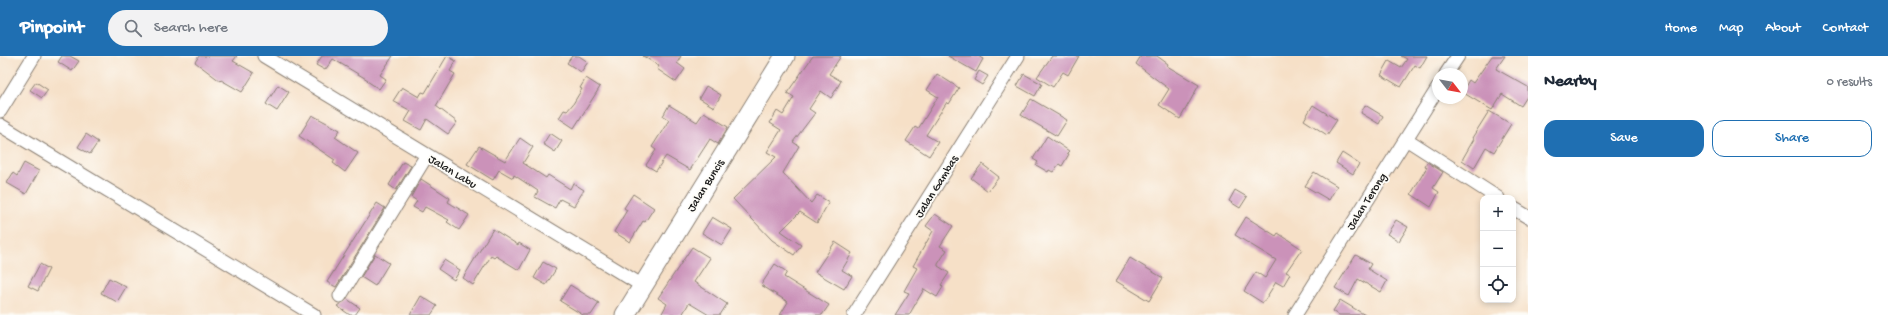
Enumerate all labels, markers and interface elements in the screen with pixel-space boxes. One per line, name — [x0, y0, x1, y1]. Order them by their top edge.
search box — [108, 10, 388, 46]
text: Pinpoint — [20, 17, 84, 40]
icon: search — [122, 17, 144, 39]
text: Search here — [154, 19, 228, 37]
text: Home — [1665, 20, 1697, 37]
text: Map — [1719, 20, 1743, 37]
text: About — [1765, 20, 1801, 37]
text: Contact — [1823, 20, 1868, 37]
north arrow — [1432, 68, 1468, 104]
text: Nearby — [1544, 72, 1597, 92]
text: 0 results — [1826, 75, 1872, 90]
button: Save — [1544, 120, 1704, 157]
button: Share — [1712, 120, 1872, 157]
street label: Jalan Labu — [425, 153, 479, 193]
street label: Jalan Gambas — [913, 153, 963, 221]
street label: Jalan Buncis — [685, 157, 729, 215]
street label: Jalan Terong — [1345, 171, 1391, 233]
map controls — [1480, 195, 1516, 303]
button: + — [1480, 195, 1516, 231]
button: − — [1480, 231, 1516, 267]
button: locate — [1480, 267, 1516, 303]

